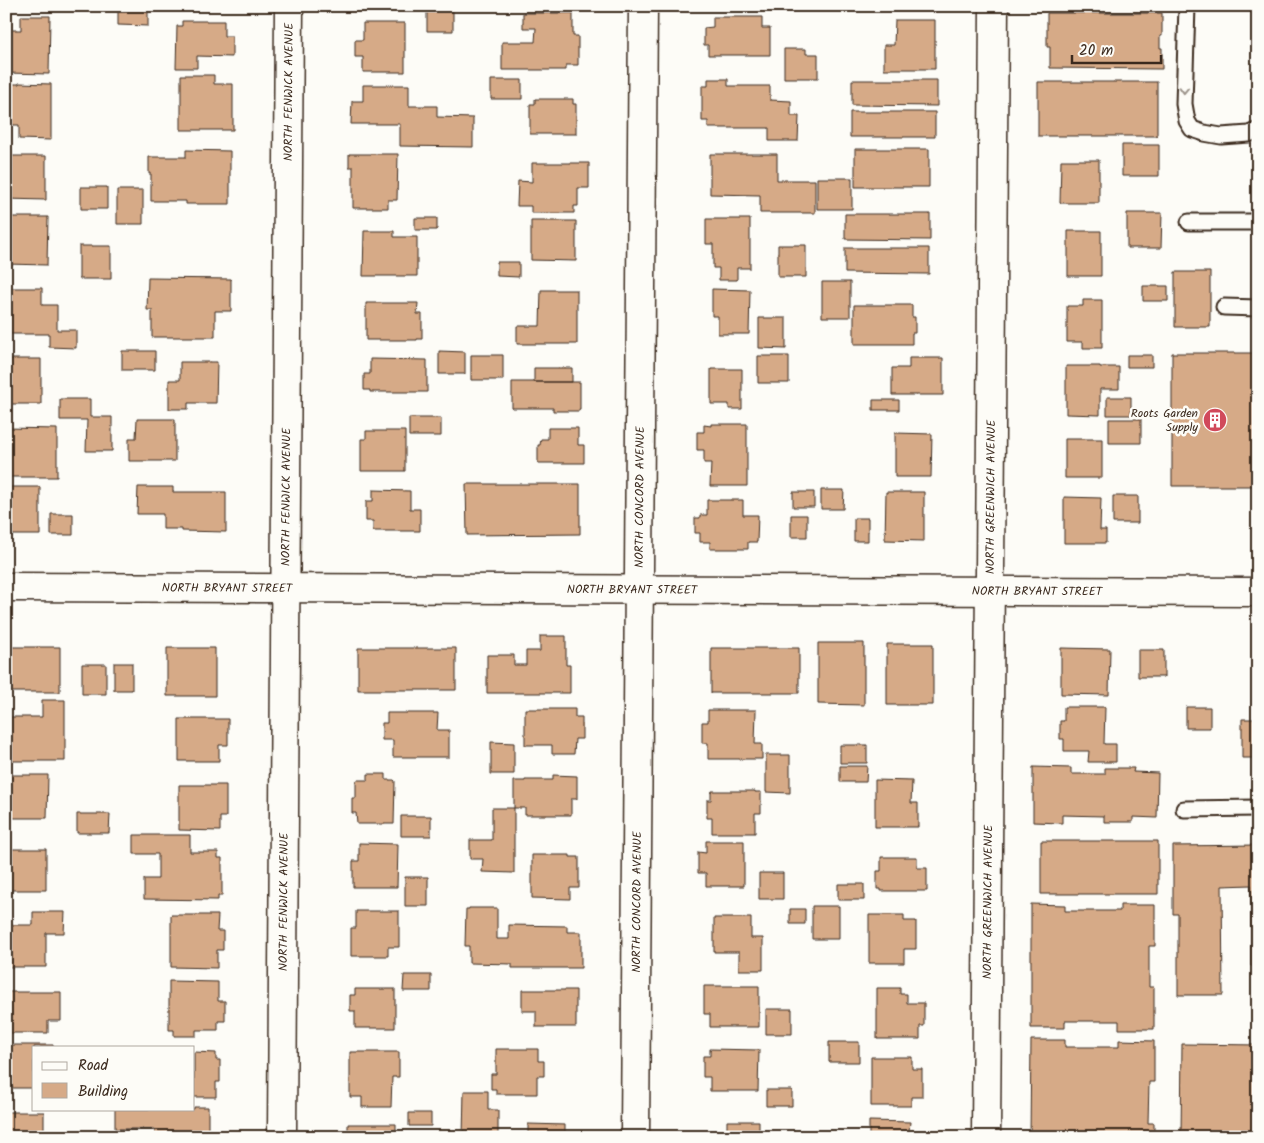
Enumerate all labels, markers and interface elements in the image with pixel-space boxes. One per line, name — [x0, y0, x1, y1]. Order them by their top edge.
street label: NORTH FENWICK AVENUE — [279, 22, 298, 161]
scale bar — [1072, 32, 1160, 64]
text: 20 m — [1079, 39, 1113, 63]
one-way arrow — [1179, 86, 1190, 94]
place label: Roots Garden Supply — [1131, 404, 1198, 437]
building icon: Roots Garden Supply — [1202, 407, 1228, 433]
street label: NORTH GREENWICH AVENUE — [980, 419, 1001, 574]
street label: NORTH CONCORD AVENUE — [630, 425, 650, 568]
street label: NORTH FENWICK AVENUE — [276, 427, 296, 566]
street label: NORTH BRYANT STREET — [162, 578, 294, 598]
street label: NORTH BRYANT STREET — [567, 580, 699, 599]
street label: NORTH BRYANT STREET — [972, 581, 1104, 601]
street label: NORTH GREENWICH AVENUE — [978, 824, 998, 979]
street label: NORTH CONCORD AVENUE — [627, 830, 647, 973]
street label: NORTH FENWICK AVENUE — [274, 832, 293, 971]
legend — [32, 1046, 195, 1110]
text: Road — [78, 1054, 109, 1078]
text: Building — [78, 1080, 128, 1104]

